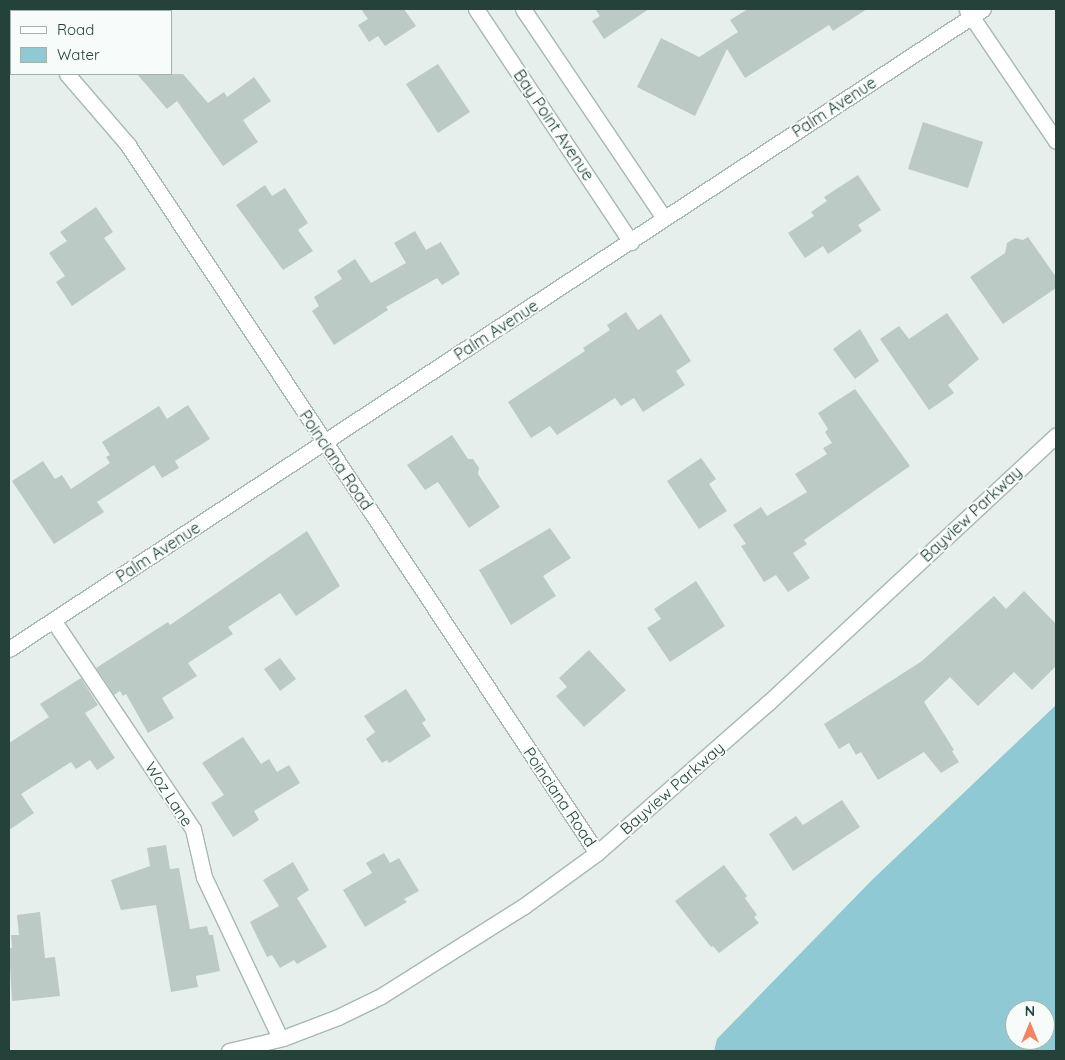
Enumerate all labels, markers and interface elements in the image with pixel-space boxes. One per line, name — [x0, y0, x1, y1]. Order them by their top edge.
legend — [10, 10, 172, 75]
text: Road — [57, 20, 94, 39]
text: Water — [57, 45, 100, 64]
street label: Bay Point Avenue — [510, 66, 598, 184]
street label: Palm Avenue — [788, 73, 880, 141]
street label: Palm Avenue — [450, 296, 542, 364]
street label: Poinciana Road — [296, 406, 376, 514]
street label: Bayview Parkway — [916, 462, 1026, 566]
street label: Palm Avenue — [112, 518, 204, 586]
street label: Bayview Parkway — [616, 738, 728, 838]
street label: Poinciana Road — [520, 743, 600, 851]
street label: Woz Lane — [141, 758, 197, 830]
north arrow — [1005, 1000, 1055, 1050]
text: N — [1025, 1002, 1035, 1020]

